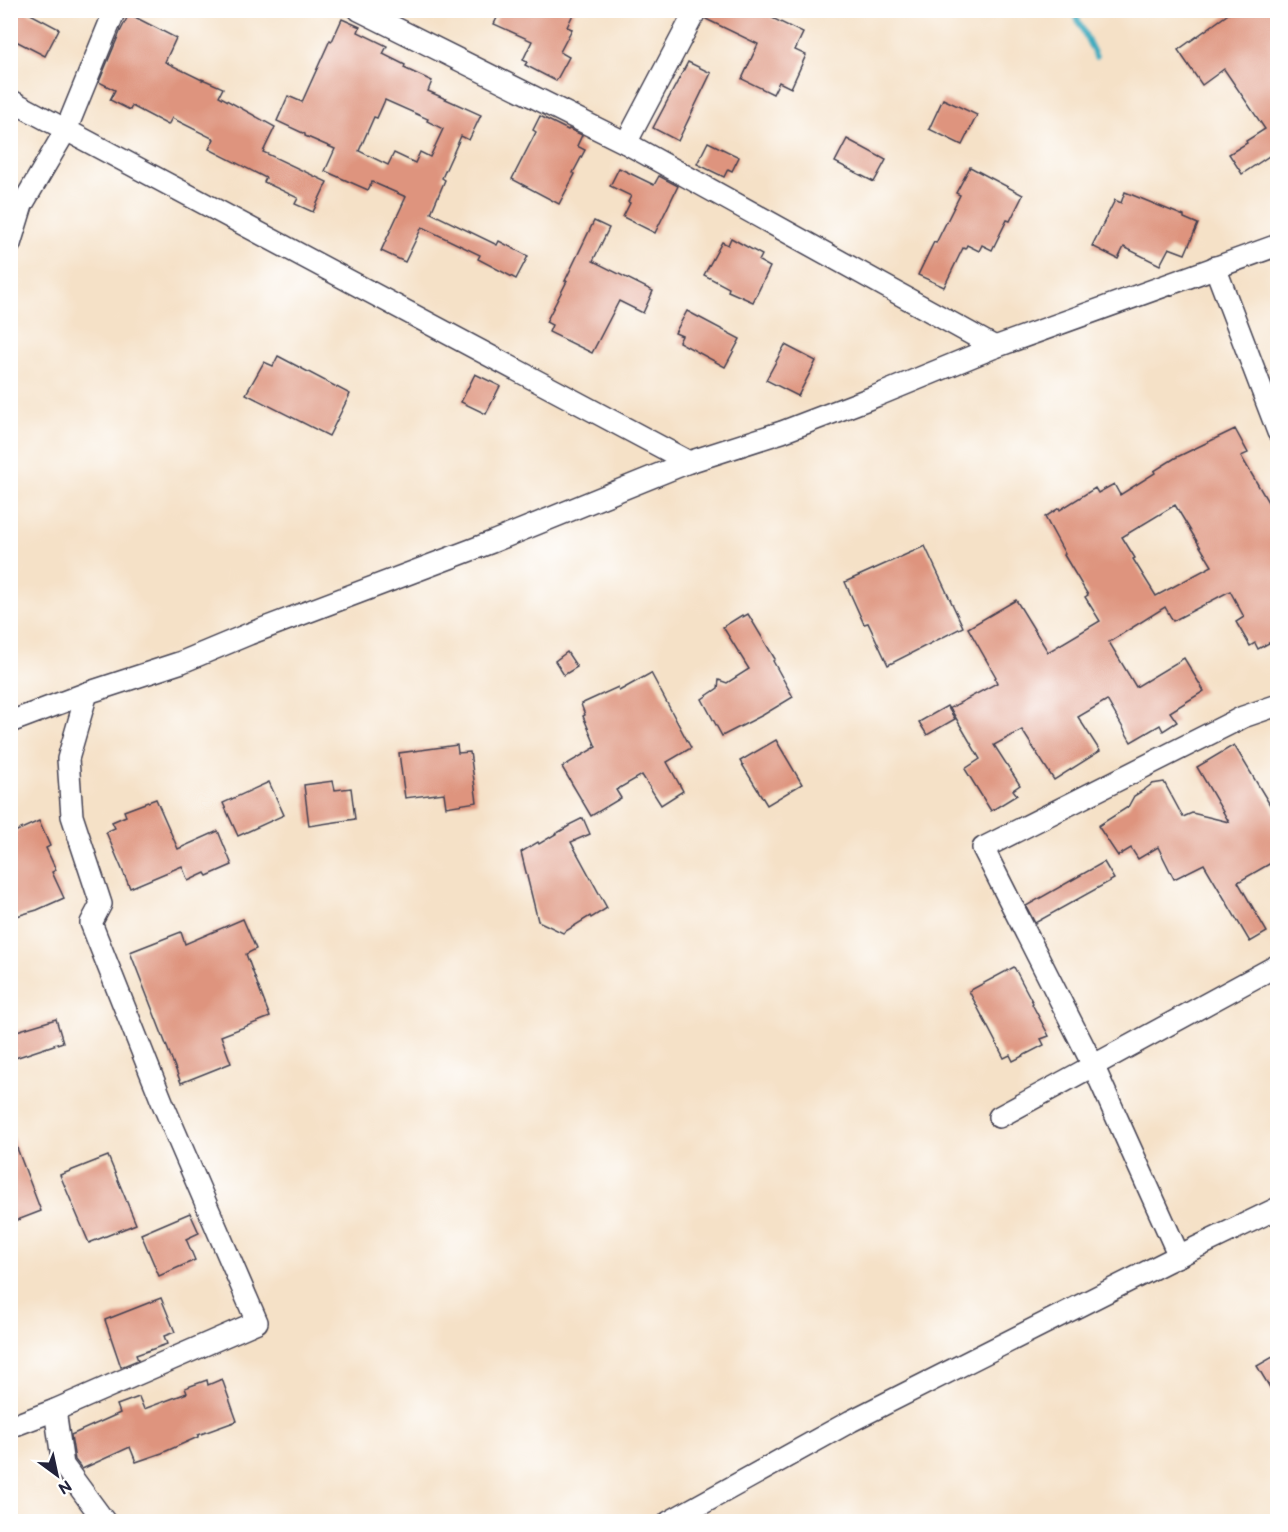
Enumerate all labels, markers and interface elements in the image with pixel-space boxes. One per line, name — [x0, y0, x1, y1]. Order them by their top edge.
north arrow — [27, 1445, 87, 1505]
text: N — [54, 1475, 75, 1498]

